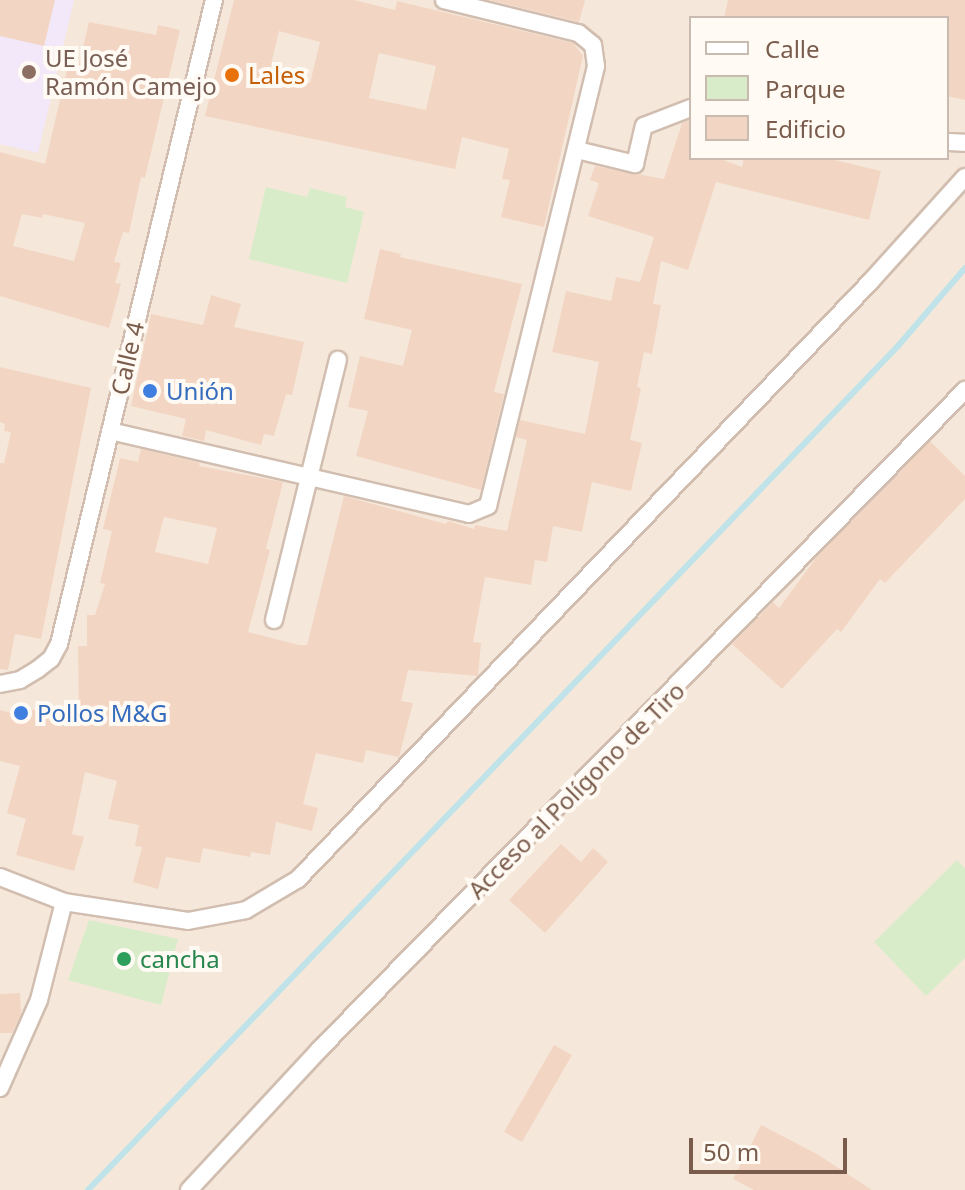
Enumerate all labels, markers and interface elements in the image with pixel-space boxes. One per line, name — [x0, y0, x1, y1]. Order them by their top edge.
legend — [689, 16, 949, 160]
text: Calle — [765, 32, 820, 65]
place label: UE José Ramón Camejo — [45, 44, 217, 100]
place label: Lales — [248, 61, 305, 89]
marker: UE José Ramón Camejo — [20, 63, 38, 81]
marker: Lales — [223, 66, 241, 84]
text: Parque — [765, 72, 846, 105]
text: Edificio — [765, 112, 846, 145]
street label: Calle 4 — [105, 318, 149, 398]
place label: Unión — [166, 377, 234, 405]
marker: Unión — [141, 382, 159, 400]
street label: Acceso al Polígono de Tiro — [462, 676, 690, 904]
place label: Pollos M&G — [37, 699, 167, 727]
marker: Pollos M&G — [12, 704, 30, 722]
place label: cancha — [140, 945, 220, 973]
marker: cancha — [115, 950, 133, 968]
scale bar — [693, 1122, 851, 1172]
text: 50 m — [703, 1135, 759, 1168]

